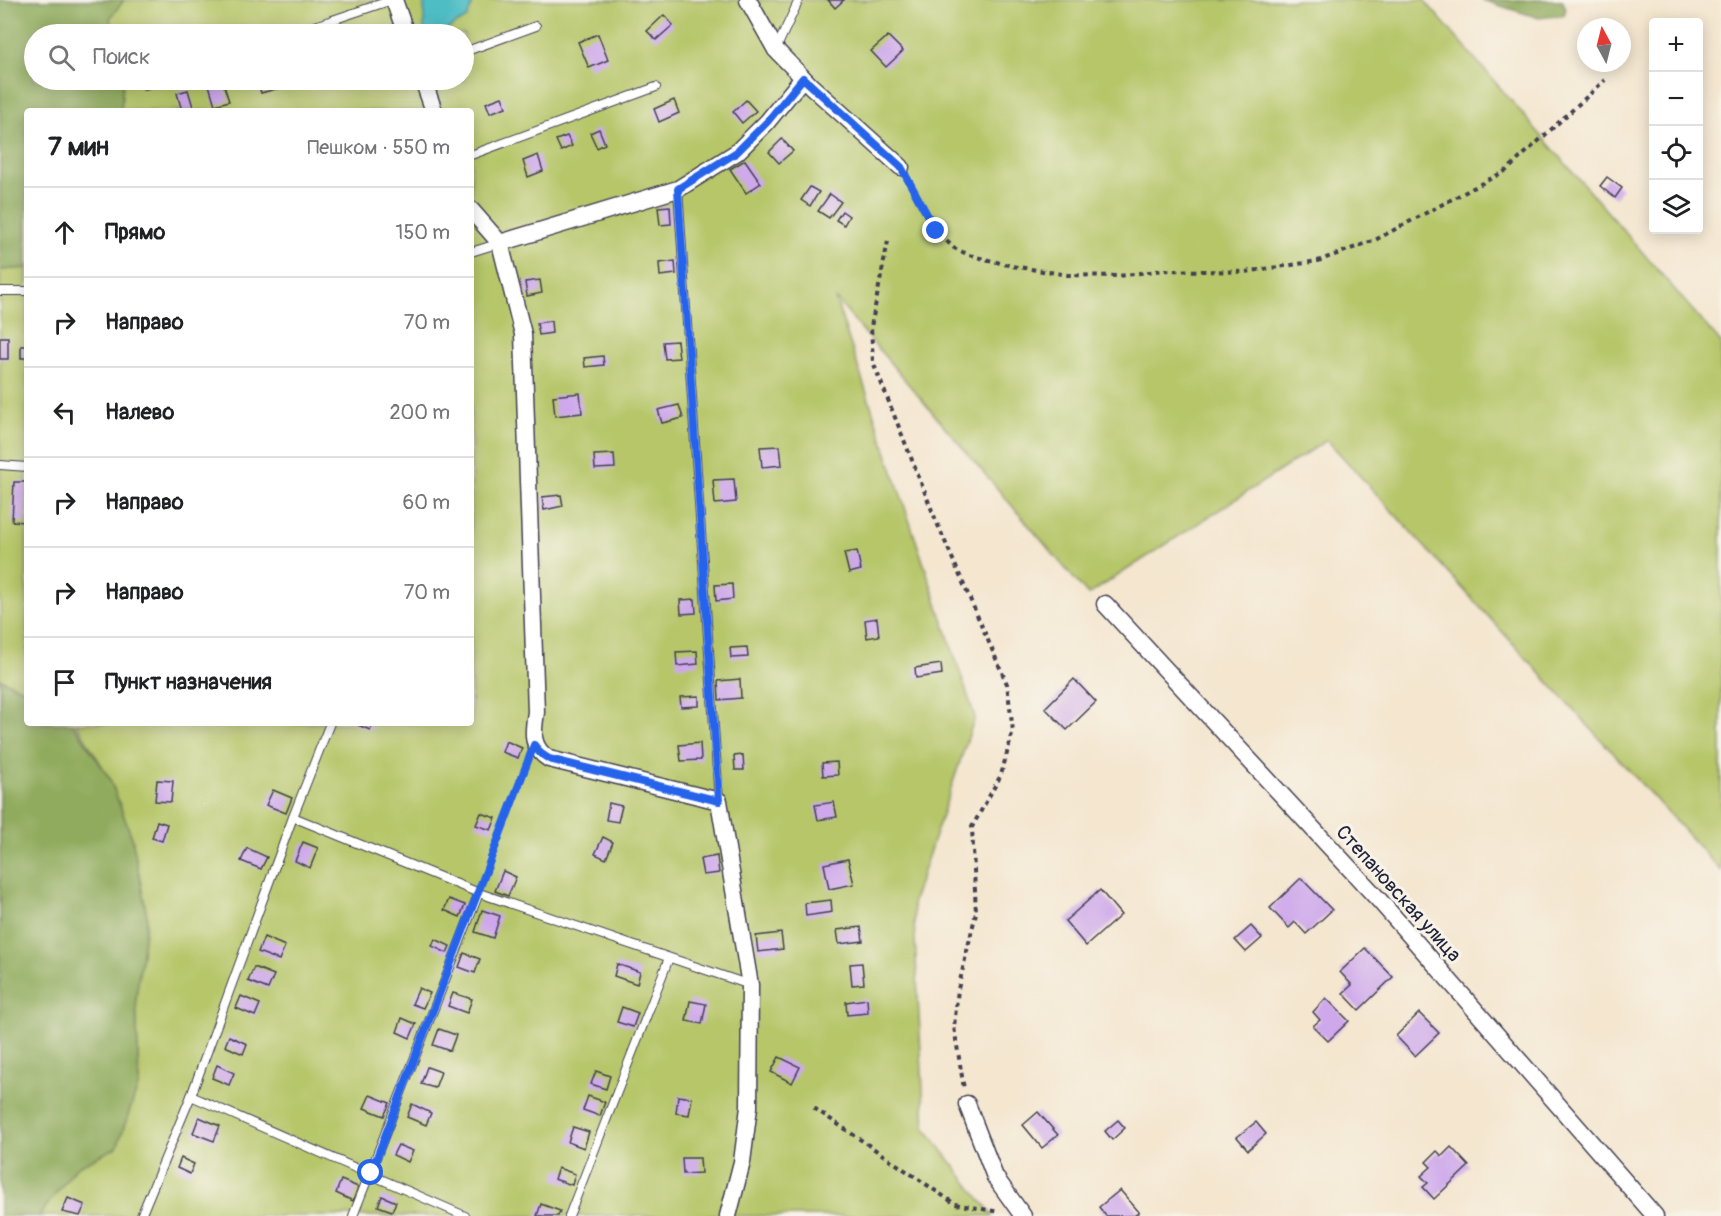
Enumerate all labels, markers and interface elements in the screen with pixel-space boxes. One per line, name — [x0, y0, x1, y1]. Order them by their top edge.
north arrow — [1577, 18, 1631, 72]
map controls — [1649, 18, 1703, 234]
button: + — [1649, 18, 1703, 72]
search box — [24, 24, 474, 90]
icon: search — [45, 41, 78, 74]
text: Поиск — [93, 43, 150, 71]
button: − — [1649, 72, 1703, 126]
button: locate — [1649, 126, 1703, 180]
text: 7 мин — [48, 131, 109, 163]
text: Пешком · 550 m — [307, 135, 450, 160]
button: layers — [1649, 180, 1703, 234]
icon: ahead — [48, 216, 81, 249]
route end — [922, 217, 948, 243]
text: Прямо — [105, 218, 165, 246]
text: 150 m — [396, 220, 450, 245]
icon: right — [48, 306, 81, 339]
text: Направо — [105, 308, 184, 336]
text: 70 m — [404, 310, 450, 335]
icon: left — [48, 396, 81, 429]
text: Налево — [105, 398, 174, 426]
text: 200 m — [389, 400, 450, 425]
icon: right — [48, 486, 81, 519]
text: Направо — [105, 488, 184, 516]
text: 60 m — [403, 490, 450, 515]
icon: right — [48, 576, 81, 609]
text: Направо — [105, 578, 184, 606]
text: 70 m — [404, 580, 450, 605]
icon: arrive — [48, 666, 81, 699]
text: Пункт назначения — [105, 668, 272, 696]
street label: Степановская улица — [1331, 820, 1467, 967]
route start — [357, 1159, 383, 1185]

